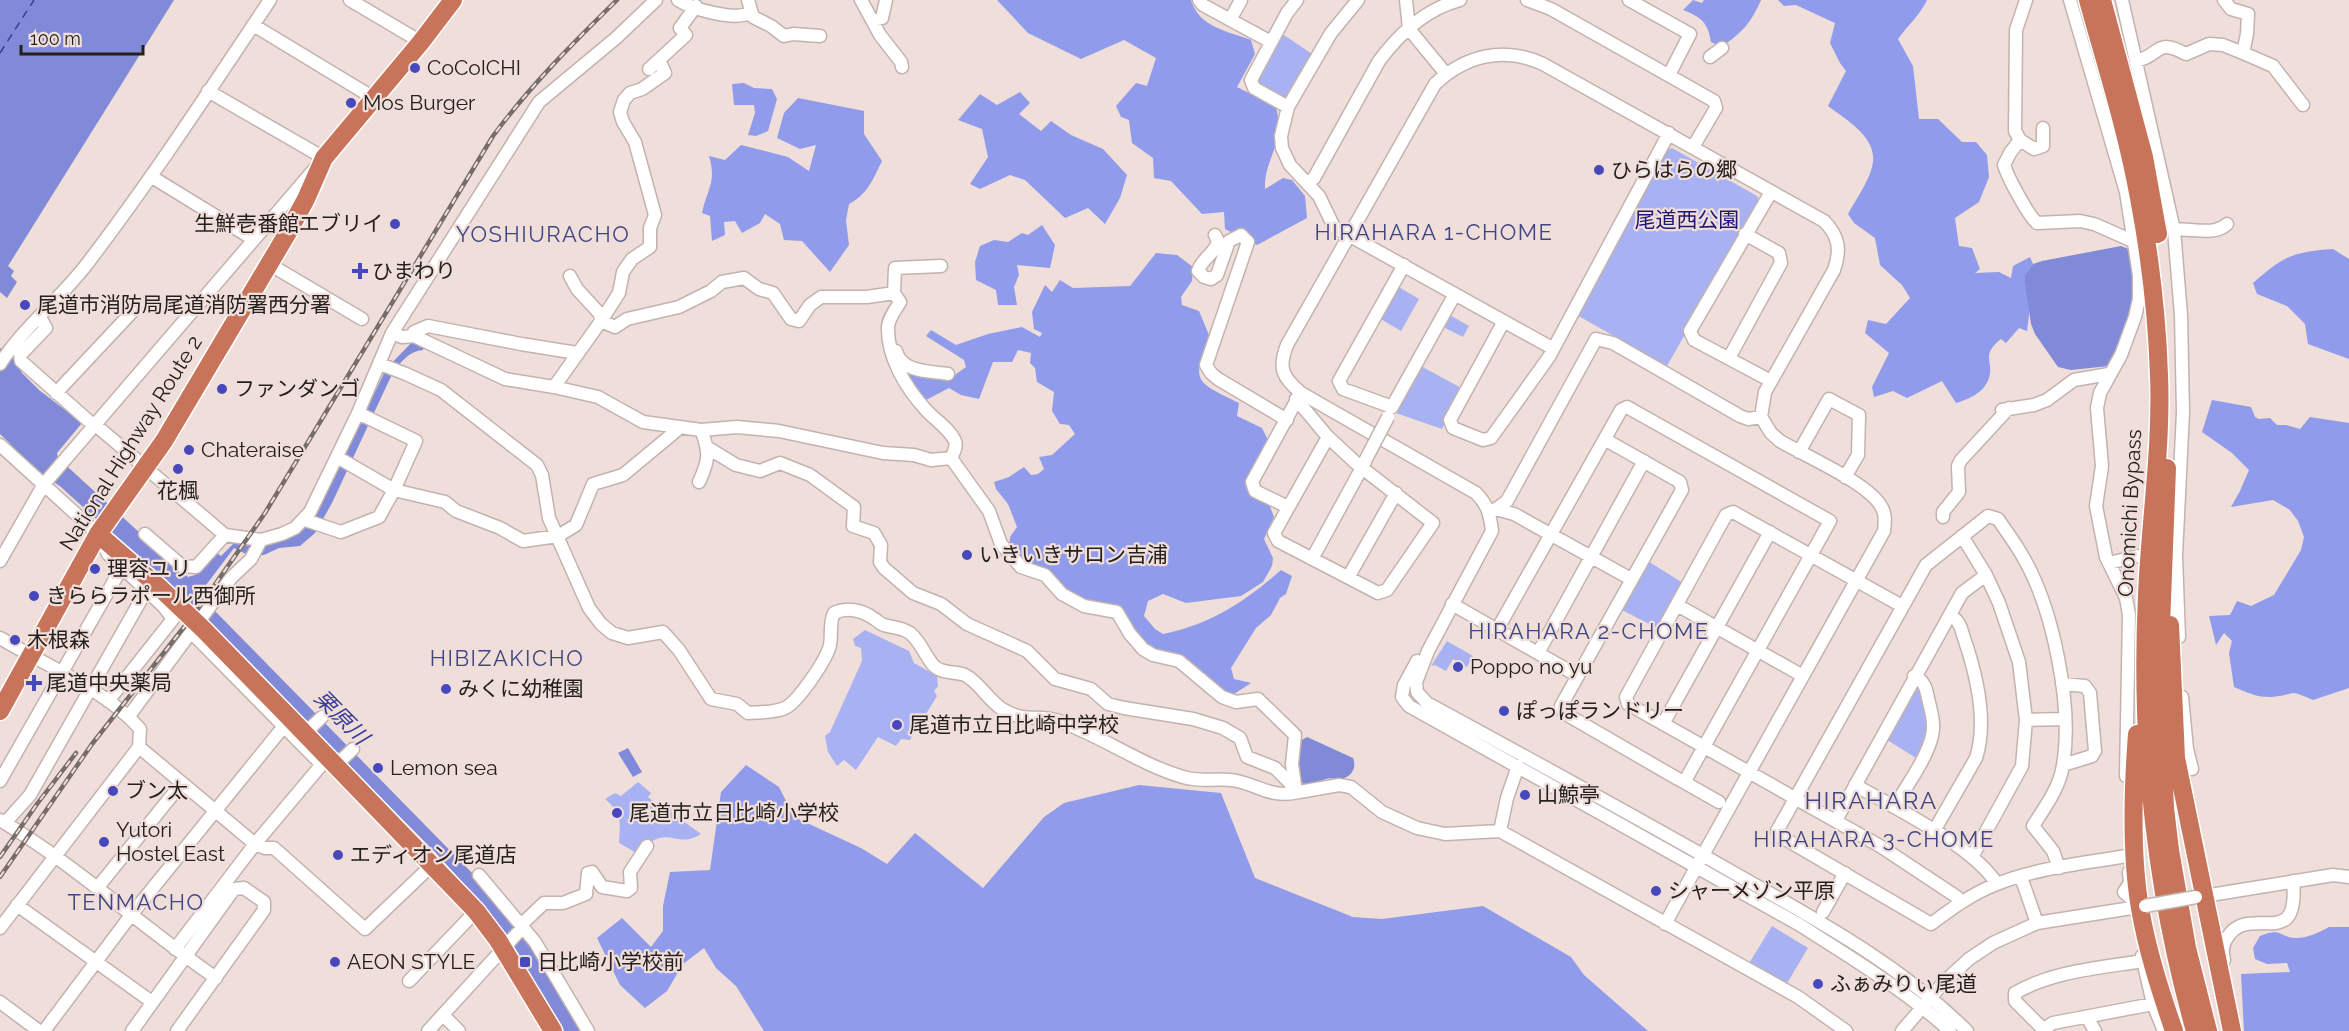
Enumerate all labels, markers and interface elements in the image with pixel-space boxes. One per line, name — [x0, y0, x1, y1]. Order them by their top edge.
scale bar — [21, 18, 142, 56]
text: 100 m — [30, 28, 81, 49]
place label: CoCoICHI — [427, 55, 521, 80]
marker: CoCoICHI — [408, 61, 422, 75]
place label: Mos Burger — [363, 90, 476, 115]
marker: Mos Burger — [344, 96, 358, 110]
place label: ひらはらの郷 — [1611, 157, 1737, 182]
marker: ひらはらの郷 — [1592, 163, 1606, 177]
park label: 尾道西公園 — [1635, 207, 1740, 232]
place label: 生鮮壱番館エブリイ — [194, 211, 383, 236]
marker: 生鮮壱番館エブリイ — [388, 217, 402, 231]
district label: HIRAHARA 1-CHOME — [1314, 219, 1554, 245]
district label: YOSHIURACHO — [456, 221, 630, 247]
place label: ひまわり — [372, 258, 456, 283]
marker: ひまわり — [353, 264, 367, 278]
place label: 尾道市消防局尾道消防署西分署 — [37, 292, 331, 317]
marker: 尾道市消防局尾道消防署西分署 — [18, 298, 32, 312]
street label: National Highway Route 2 — [54, 331, 207, 555]
place label: ファンダンゴ — [234, 376, 360, 401]
marker: ファンダンゴ — [215, 382, 229, 396]
street label: Onomichi Bypass — [2113, 428, 2146, 597]
place label: Chateraise — [201, 437, 304, 462]
marker: Chateraise — [182, 443, 196, 457]
marker: 花楓 — [171, 462, 185, 476]
place label: 花楓 — [157, 478, 199, 503]
place label: いきいきサロン吉浦 — [979, 542, 1168, 567]
marker: いきいきサロン吉浦 — [960, 548, 974, 562]
place label: 理容ユリ — [107, 556, 191, 581]
marker: 理容ユリ — [88, 562, 102, 576]
place label: きららラポール西御所 — [46, 583, 256, 608]
marker: きららラポール西御所 — [27, 589, 41, 603]
district label: HIRAHARA 2-CHOME — [1468, 618, 1710, 644]
place label: 木根森 — [27, 627, 90, 652]
marker: 木根森 — [8, 633, 22, 647]
district label: HIBIZAKICHO — [430, 645, 584, 671]
place label: Poppo no yu — [1470, 654, 1593, 679]
marker: Poppo no yu — [1451, 660, 1465, 674]
place label: 尾道中央薬局 — [46, 670, 172, 695]
marker: 尾道中央薬局 — [27, 676, 41, 690]
place label: みくに幼稚園 — [458, 676, 584, 701]
marker: みくに幼稚園 — [439, 682, 453, 696]
water label: 栗原川 — [309, 684, 376, 751]
place label: ぽっぽランドリー — [1516, 698, 1684, 723]
marker: ぽっぽランドリー — [1497, 704, 1511, 718]
place label: 尾道市立日比崎中学校 — [909, 712, 1119, 737]
marker: 尾道市立日比崎中学校 — [890, 718, 904, 732]
place label: Lemon sea — [390, 755, 498, 780]
marker: Lemon sea — [371, 761, 385, 775]
place label: ブン太 — [125, 778, 188, 803]
place label: 山鯨亭 — [1537, 782, 1600, 807]
marker: ブン太 — [106, 784, 120, 798]
district label: HIRAHARA — [1804, 786, 1938, 815]
marker: 山鯨亭 — [1518, 788, 1532, 802]
place label: 尾道市立日比崎小学校 — [629, 800, 839, 825]
marker: 尾道市立日比崎小学校 — [610, 806, 624, 820]
place label: Yutori Hostel East — [116, 817, 225, 866]
district label: HIRAHARA 3-CHOME — [1753, 826, 1995, 852]
marker: Yutori Hostel East — [97, 835, 111, 849]
place label: エディオン尾道店 — [350, 842, 517, 867]
marker: エディオン尾道店 — [331, 848, 345, 862]
place label: シャーメゾン平原 — [1668, 878, 1835, 903]
marker: シャーメゾン平原 — [1649, 884, 1663, 898]
district label: TENMACHO — [67, 889, 205, 915]
place label: AEON STYLE — [347, 949, 475, 974]
place label: 日比崎小学校前 — [537, 949, 684, 974]
marker: AEON STYLE — [328, 955, 342, 969]
marker: 日比崎小学校前 — [518, 955, 532, 969]
place label: ふぁみりぃ尾道 — [1830, 971, 1977, 996]
marker: ふぁみりぃ尾道 — [1811, 977, 1825, 991]

